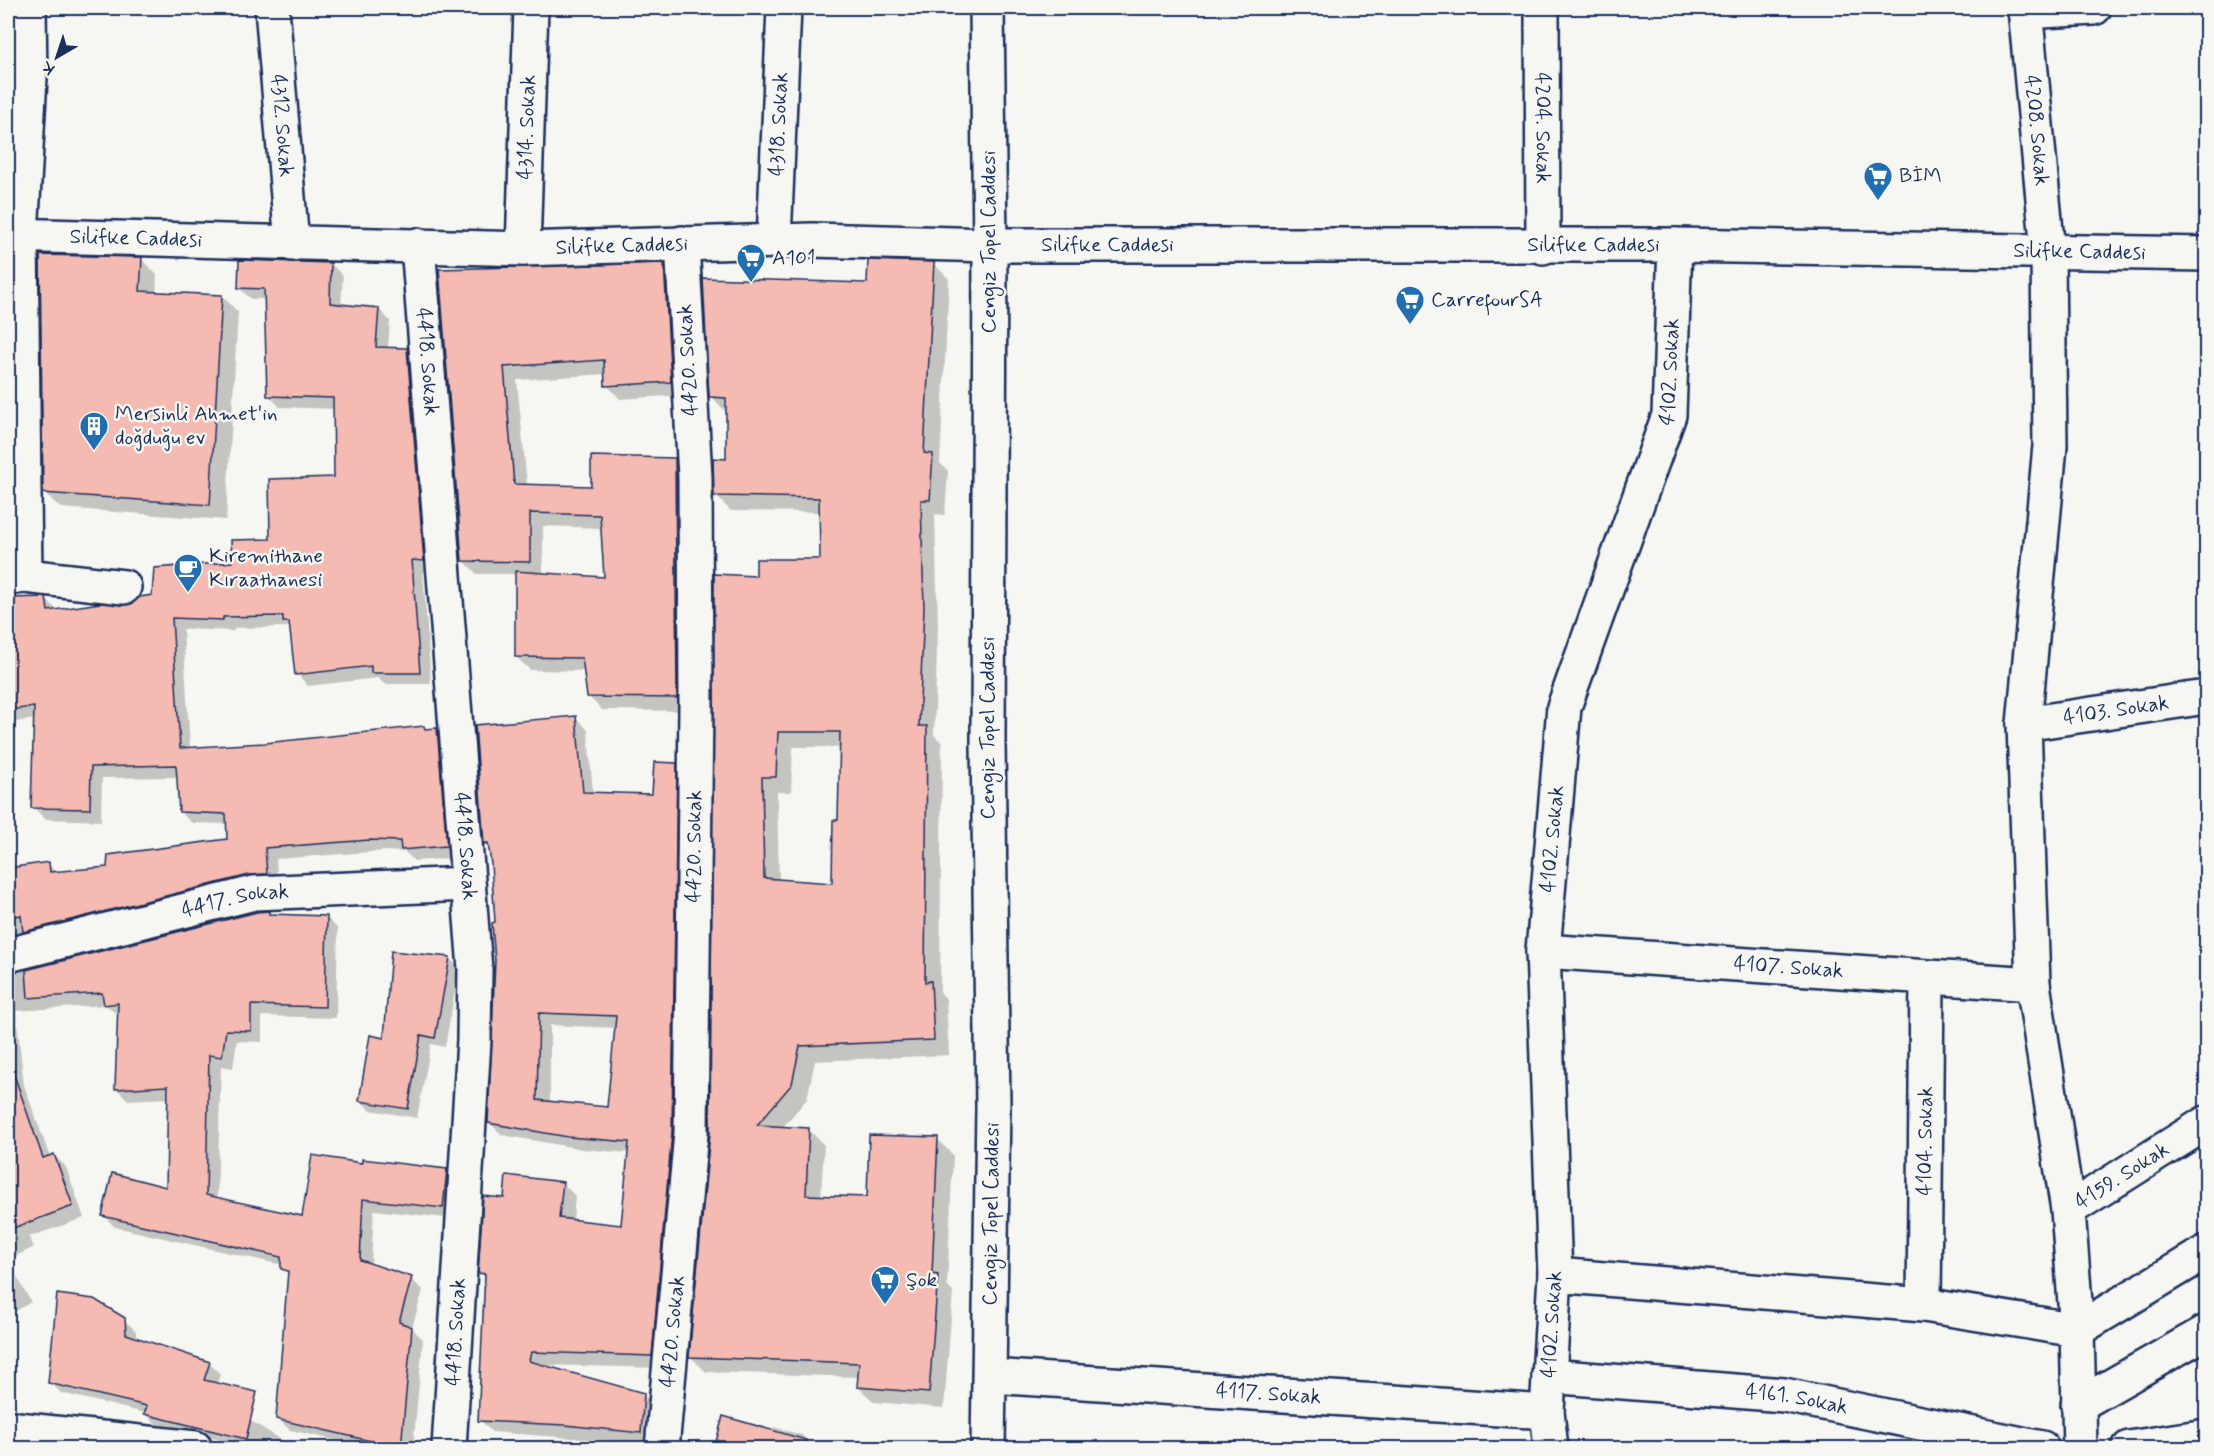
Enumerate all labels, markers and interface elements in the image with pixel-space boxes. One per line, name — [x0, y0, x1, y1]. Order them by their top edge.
north arrow — [27, 27, 87, 87]
text: K — [37, 55, 59, 79]
street label: 4318. Sokak — [763, 71, 795, 177]
street label: 4204. Sokak — [1528, 72, 1557, 184]
street label: 4312. Sokak — [264, 73, 300, 178]
street label: 4314. Sokak — [511, 74, 543, 180]
street label: 4208. Sokak — [2017, 74, 2056, 187]
street label: Cengiz Topel Caddesi — [975, 150, 1004, 333]
supermarket icon: BİM — [1862, 160, 1894, 202]
place label: BİM — [1899, 162, 1942, 190]
street label: Silifke Caddesi — [69, 223, 203, 254]
street label: Silifke Caddesi — [555, 230, 689, 262]
street label: Silifke Caddesi — [1041, 231, 1174, 259]
street label: Silifke Caddesi — [1527, 231, 1660, 259]
street label: Silifke Caddesi — [2013, 237, 2146, 267]
supermarket icon: A101 — [735, 242, 767, 284]
place label: A101 — [772, 244, 815, 272]
supermarket icon: CarrefourSA — [1394, 284, 1426, 326]
place label: CarrefourSA — [1431, 286, 1543, 316]
street label: 4420. Sokak — [671, 303, 705, 417]
street label: 4418. Sokak — [409, 307, 445, 417]
street label: 4102. Sokak — [1652, 318, 1686, 430]
place label: Mersinli Ahmet'in doğduğu ev — [115, 400, 278, 452]
building icon: Mersinli Ahmet'in doğduğu ev — [78, 410, 110, 452]
place label: Kiremithane Kıraathanesi — [209, 542, 323, 594]
cafe icon: Kiremithane Kıraathanesi — [172, 552, 204, 594]
street label: Cengiz Topel Caddesi — [974, 636, 1003, 819]
street label: 4103. Sokak — [2061, 689, 2171, 732]
street label: 4102. Sokak — [1534, 784, 1571, 894]
street label: 4420. Sokak — [680, 790, 709, 903]
street label: 4418. Sokak — [447, 791, 484, 901]
street label: 4417. Sokak — [179, 878, 289, 925]
street label: 4107. Sokak — [1733, 950, 1844, 985]
street label: 4104. Sokak — [1911, 1086, 1940, 1196]
street label: Cengiz Topel Caddesi — [976, 1122, 1007, 1306]
street label: 4159. Sokak — [2070, 1136, 2175, 1216]
supermarket icon: Şok — [869, 1264, 901, 1306]
place label: Şok — [906, 1266, 938, 1294]
street label: 4102. Sokak — [1535, 1270, 1569, 1379]
street label: 4420. Sokak — [654, 1274, 692, 1389]
street label: 4418. Sokak — [439, 1277, 473, 1387]
street label: 4117. Sokak — [1215, 1377, 1322, 1411]
street label: 4161. Sokak — [1744, 1378, 1851, 1422]

